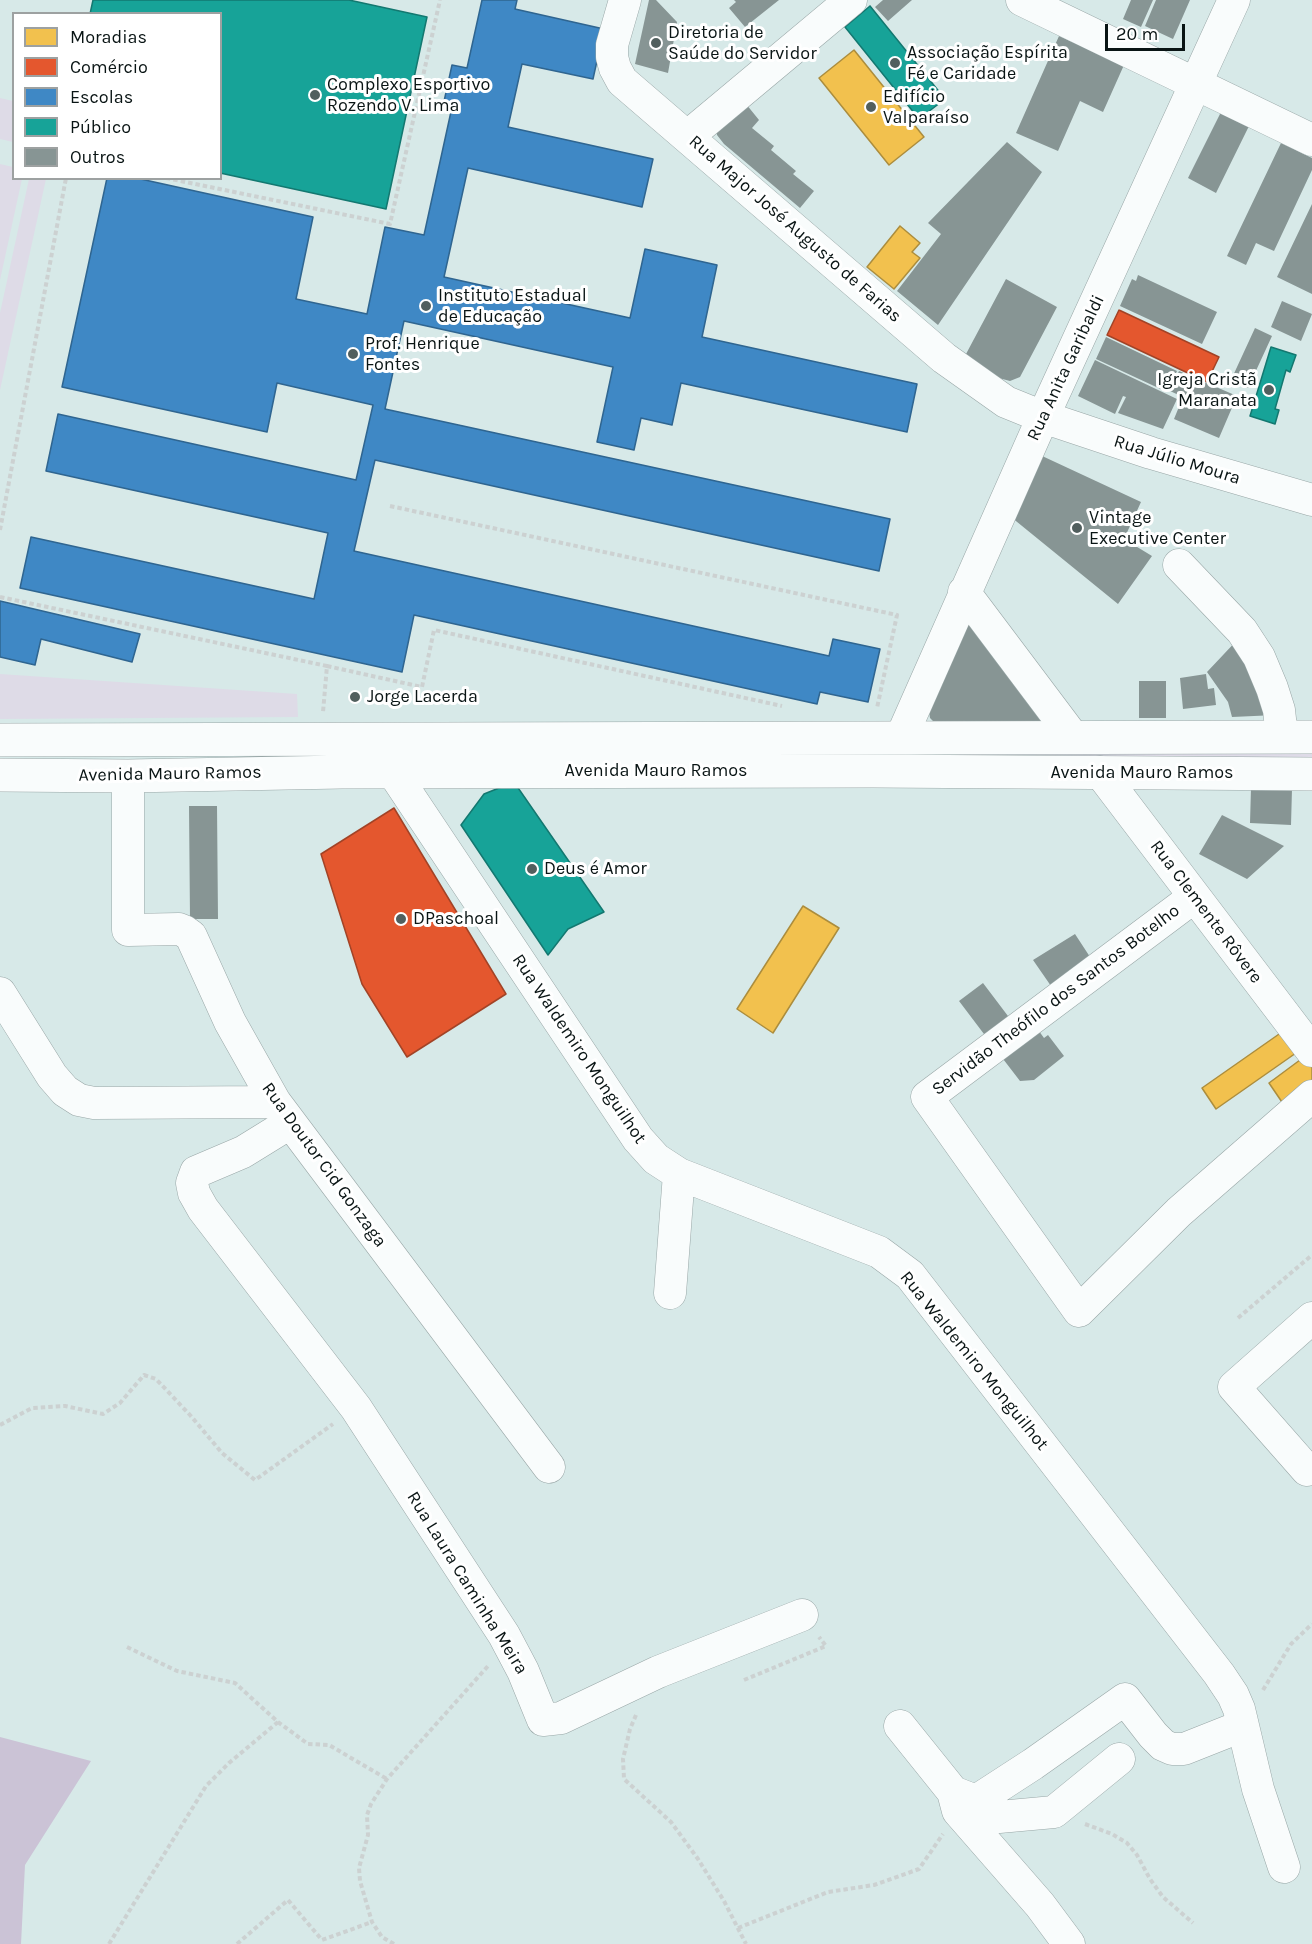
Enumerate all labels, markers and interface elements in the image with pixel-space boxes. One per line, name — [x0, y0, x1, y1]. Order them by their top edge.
legend — [12, 12, 222, 180]
scale bar — [1108, 12, 1188, 50]
place label: Diretoria de Saúde do Servidor — [668, 22, 817, 64]
text: 20 m — [1116, 23, 1158, 45]
text: Moradias — [70, 26, 147, 48]
marker: Diretoria de Saúde do Servidor — [649, 36, 663, 50]
place label: Associação Espírita Fé e Caridade — [907, 42, 1068, 84]
text: Comércio — [70, 56, 148, 78]
marker: Associação Espírita Fé e Caridade — [888, 56, 902, 70]
place label: Complexo Esportivo Rozendo V. Lima — [327, 74, 490, 116]
text: Escolas — [70, 86, 133, 108]
place label: Edifício Valparaíso — [883, 86, 969, 128]
marker: Complexo Esportivo Rozendo V. Lima — [308, 88, 322, 102]
marker: Edifício Valparaíso — [864, 100, 878, 114]
text: Público — [70, 116, 131, 138]
street label: Rua Major José Augusto de Farias — [684, 131, 906, 327]
text: Outros — [70, 146, 125, 168]
place label: Instituto Estadual de Educação — [438, 285, 587, 328]
street label: Rua Anita Garibaldi — [1023, 292, 1109, 444]
marker: Instituto Estadual de Educação — [419, 299, 433, 313]
place label: Prof. Henrique Fontes — [365, 333, 480, 376]
marker: Prof. Henrique Fontes — [346, 347, 360, 361]
place label: Igreja Cristã Maranata — [1157, 369, 1257, 412]
marker: Igreja Cristã Maranata — [1262, 383, 1276, 397]
street label: Rua Júlio Moura — [1111, 430, 1243, 490]
place label: Vintage Executive Center — [1089, 507, 1226, 550]
marker: Vintage Executive Center — [1070, 521, 1084, 535]
place label: Jorge Lacerda — [367, 686, 478, 708]
marker: Jorge Lacerda — [348, 690, 362, 704]
street label: Avenida Mauro Ramos — [564, 760, 748, 782]
street label: Avenida Mauro Ramos — [78, 762, 262, 786]
street label: Avenida Mauro Ramos — [1050, 762, 1234, 784]
street label: Rua Clemente Rôvere — [1145, 836, 1267, 988]
place label: Deus é Amor — [544, 858, 647, 880]
marker: Deus é Amor — [525, 862, 539, 876]
street label: Servidão Theófilo dos Santos Botelho — [928, 900, 1184, 1100]
place label: DPaschoal — [413, 908, 499, 930]
marker: DPaschoal — [394, 912, 408, 926]
street label: Rua Waldemiro Monguilhot — [507, 950, 651, 1148]
street label: Rua Doutor Cid Gonzaga — [257, 1078, 391, 1252]
street label: Rua Waldemiro Monguilhot — [895, 1267, 1053, 1455]
street label: Rua Laura Caminha Meira — [402, 1488, 532, 1678]

